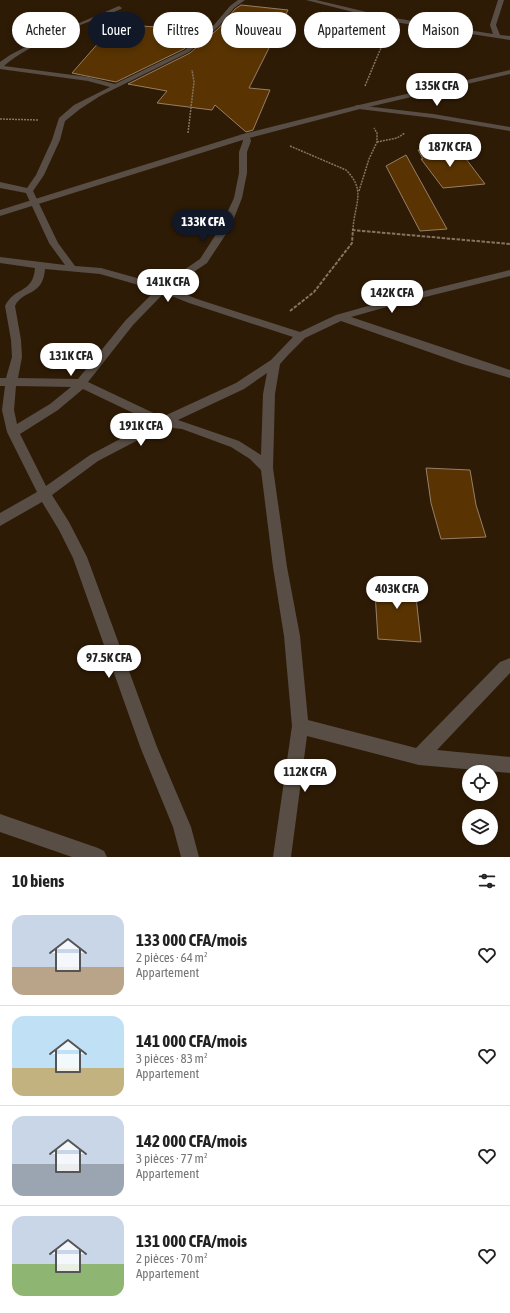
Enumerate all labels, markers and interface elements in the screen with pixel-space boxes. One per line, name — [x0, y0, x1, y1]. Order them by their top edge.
chip: Acheter — [12, 12, 80, 48]
chip: Louer — [88, 12, 145, 48]
chip: Filtres — [153, 12, 213, 48]
chip: Nouveau — [221, 12, 296, 48]
chip: Appartement — [304, 12, 400, 48]
chip: Maison — [408, 12, 473, 48]
pin: 135K CFA — [396, 73, 478, 107]
text: 135K CFA — [415, 78, 459, 93]
pin: 187K CFA — [409, 134, 491, 168]
text: 187K CFA — [428, 139, 472, 154]
pin: 133K CFA — [162, 209, 244, 243]
text: 133K CFA — [181, 214, 225, 229]
pin: 141K CFA — [127, 269, 209, 303]
text: 141K CFA — [146, 274, 190, 289]
pin: 142K CFA — [351, 280, 433, 314]
text: 142K CFA — [370, 285, 414, 300]
pin: 131K CFA — [30, 343, 112, 377]
text: 131K CFA — [49, 348, 93, 363]
pin: 191K CFA — [100, 413, 182, 447]
text: 191K CFA — [119, 418, 163, 433]
pin: 403K CFA — [356, 576, 438, 610]
text: 403K CFA — [375, 581, 419, 596]
pin: 97.5K CFA — [63, 645, 155, 679]
text: 97.5K CFA — [86, 650, 132, 665]
pin: 112K CFA — [264, 759, 346, 793]
text: 112K CFA — [283, 764, 327, 779]
map controls — [462, 765, 498, 845]
button: locate — [462, 765, 498, 801]
button: layers — [462, 809, 498, 845]
icon: filters — [476, 870, 498, 892]
text: 10 biens — [12, 871, 64, 891]
text: 133 000 CFA/mois — [136, 930, 247, 950]
icon: home — [44, 931, 92, 979]
icon: heart — [476, 944, 498, 966]
text: 2 pièces · 64 m² — [136, 950, 208, 965]
text: Appartement — [136, 965, 199, 980]
text: 141 000 CFA/mois — [136, 1031, 247, 1051]
icon: home — [44, 1032, 92, 1080]
icon: heart — [476, 1045, 498, 1067]
text: 3 pièces · 83 m² — [136, 1051, 208, 1066]
text: Appartement — [136, 1066, 199, 1081]
text: 142 000 CFA/mois — [136, 1131, 247, 1151]
icon: home — [44, 1132, 92, 1180]
icon: heart — [476, 1145, 498, 1167]
text: 3 pièces · 77 m² — [136, 1151, 208, 1166]
text: Appartement — [136, 1166, 199, 1181]
text: 131 000 CFA/mois — [136, 1231, 247, 1251]
icon: home — [44, 1232, 92, 1280]
icon: heart — [476, 1245, 498, 1267]
text: 2 pièces · 70 m² — [136, 1251, 208, 1266]
text: Appartement — [136, 1266, 199, 1281]

